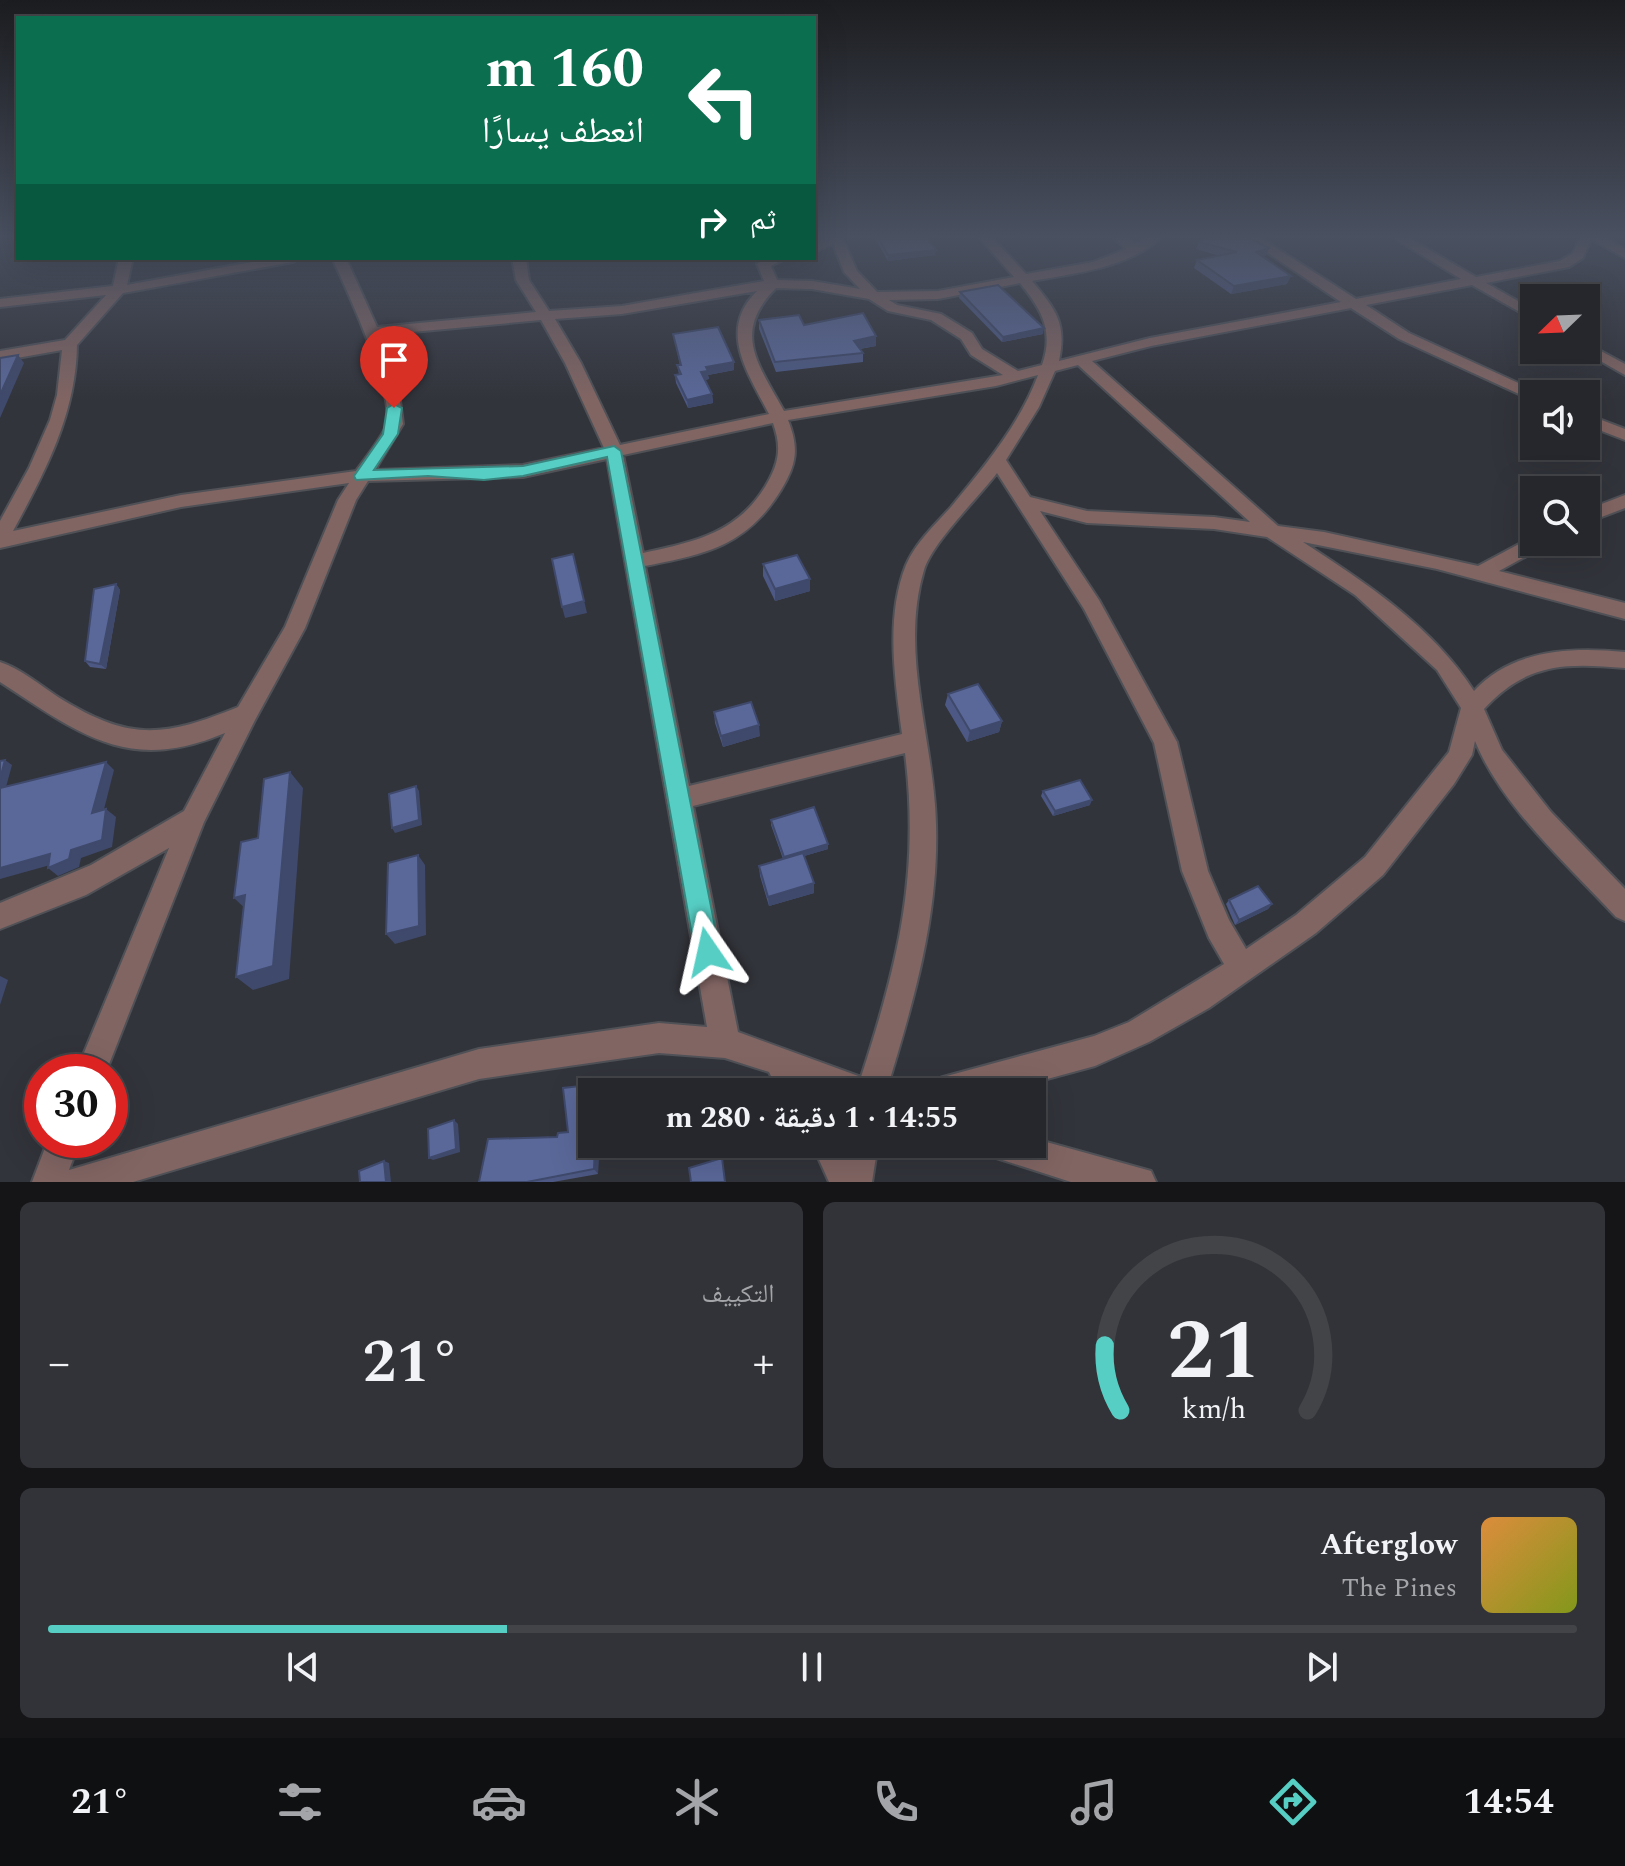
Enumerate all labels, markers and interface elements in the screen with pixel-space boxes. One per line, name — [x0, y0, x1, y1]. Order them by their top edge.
text: 160 m — [485, 27, 644, 112]
icon: left — [672, 48, 776, 152]
text: انعطف يسارًا — [482, 104, 644, 159]
text: ثم — [750, 197, 776, 243]
icon: right — [690, 200, 734, 244]
north arrow — [1520, 284, 1600, 364]
map controls — [1520, 284, 1600, 556]
pin — [360, 326, 428, 408]
icon: arrive — [372, 338, 416, 382]
button: sound — [1520, 380, 1600, 460]
button: search — [1520, 476, 1600, 556]
position arrow — [666, 910, 750, 994]
speed limit sign: 30 — [24, 1054, 128, 1158]
text: 14:55 · 1 دقيقة · 280 m — [666, 1095, 958, 1141]
text: التكييف — [702, 1274, 775, 1314]
text: 21 — [1167, 1289, 1260, 1416]
text: 21° — [363, 1317, 460, 1409]
text: − — [48, 1330, 70, 1397]
text: + — [752, 1330, 774, 1397]
text: km/h — [1182, 1388, 1246, 1431]
text: Afterglow — [1320, 1522, 1457, 1568]
text: The Pines — [1342, 1568, 1457, 1608]
icon: previous — [281, 1645, 325, 1689]
icon: pause — [790, 1645, 834, 1689]
icon: next — [1300, 1645, 1344, 1689]
icon: filters — [272, 1774, 328, 1830]
icon: car — [471, 1774, 527, 1830]
icon: climate — [669, 1774, 725, 1830]
icon: phone — [868, 1774, 924, 1830]
icon: music — [1066, 1774, 1122, 1830]
icon: directions — [1265, 1774, 1321, 1830]
text: 21° — [71, 1775, 130, 1830]
text: 14:54 — [1463, 1775, 1554, 1830]

